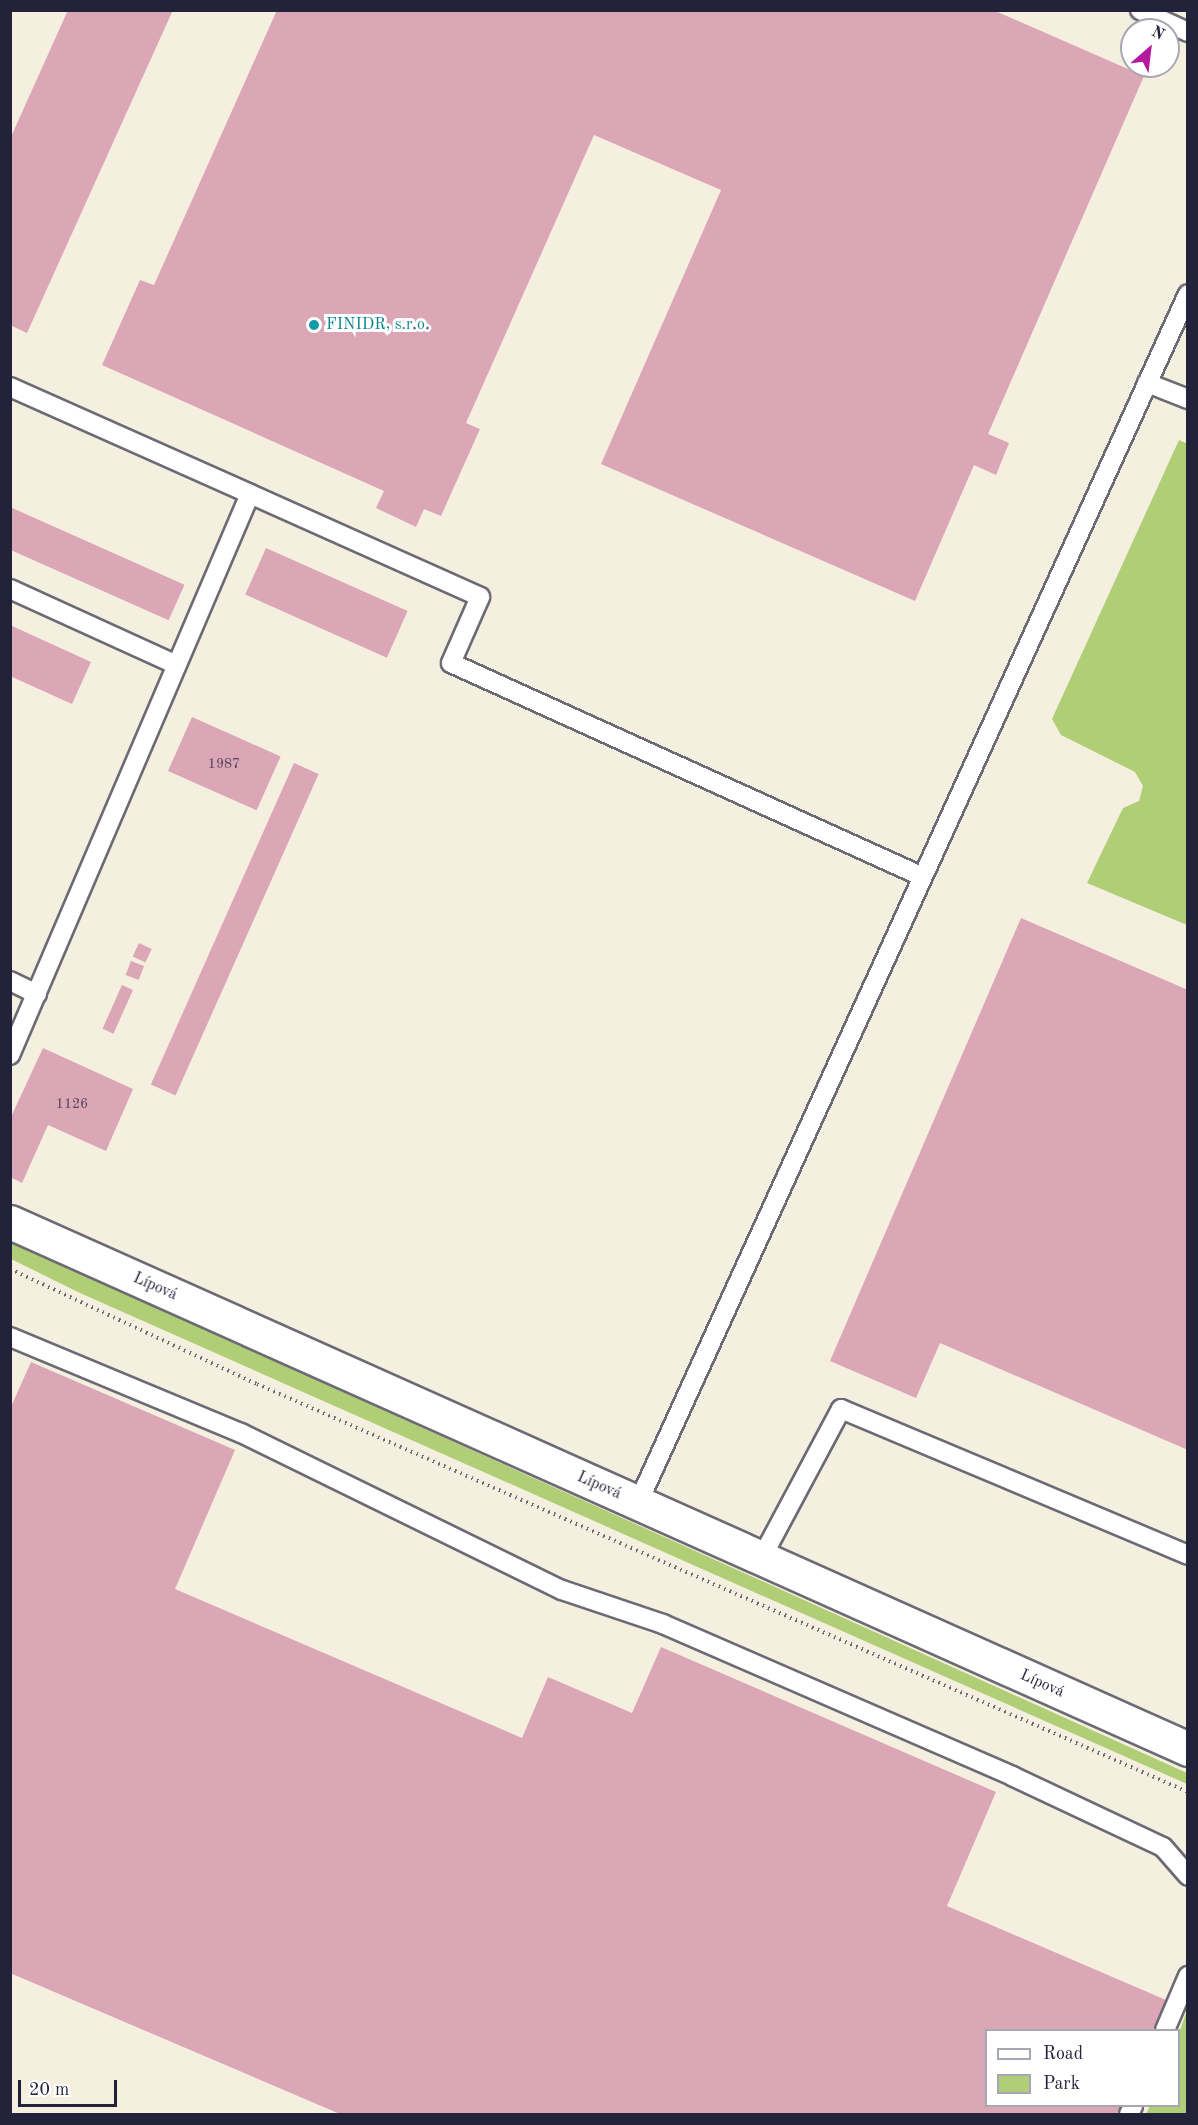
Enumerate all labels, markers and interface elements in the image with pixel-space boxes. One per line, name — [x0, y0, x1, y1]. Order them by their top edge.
north arrow — [1120, 18, 1180, 78]
text: N — [1148, 24, 1167, 44]
place label: FINIDR, s.r.o. — [326, 315, 430, 335]
marker: FINIDR, s.r.o. — [307, 318, 321, 332]
house number: 1987 — [208, 756, 240, 772]
house number: 1126 — [56, 1096, 88, 1112]
street label: Lípová — [130, 1269, 180, 1305]
street label: Lípová — [574, 1468, 624, 1504]
street label: Lípová — [1017, 1666, 1067, 1702]
legend — [985, 2029, 1180, 2107]
text: Road — [1043, 2045, 1083, 2063]
scale bar — [21, 2068, 120, 2106]
text: Park — [1043, 2075, 1080, 2093]
text: 20 m — [29, 2081, 69, 2099]

